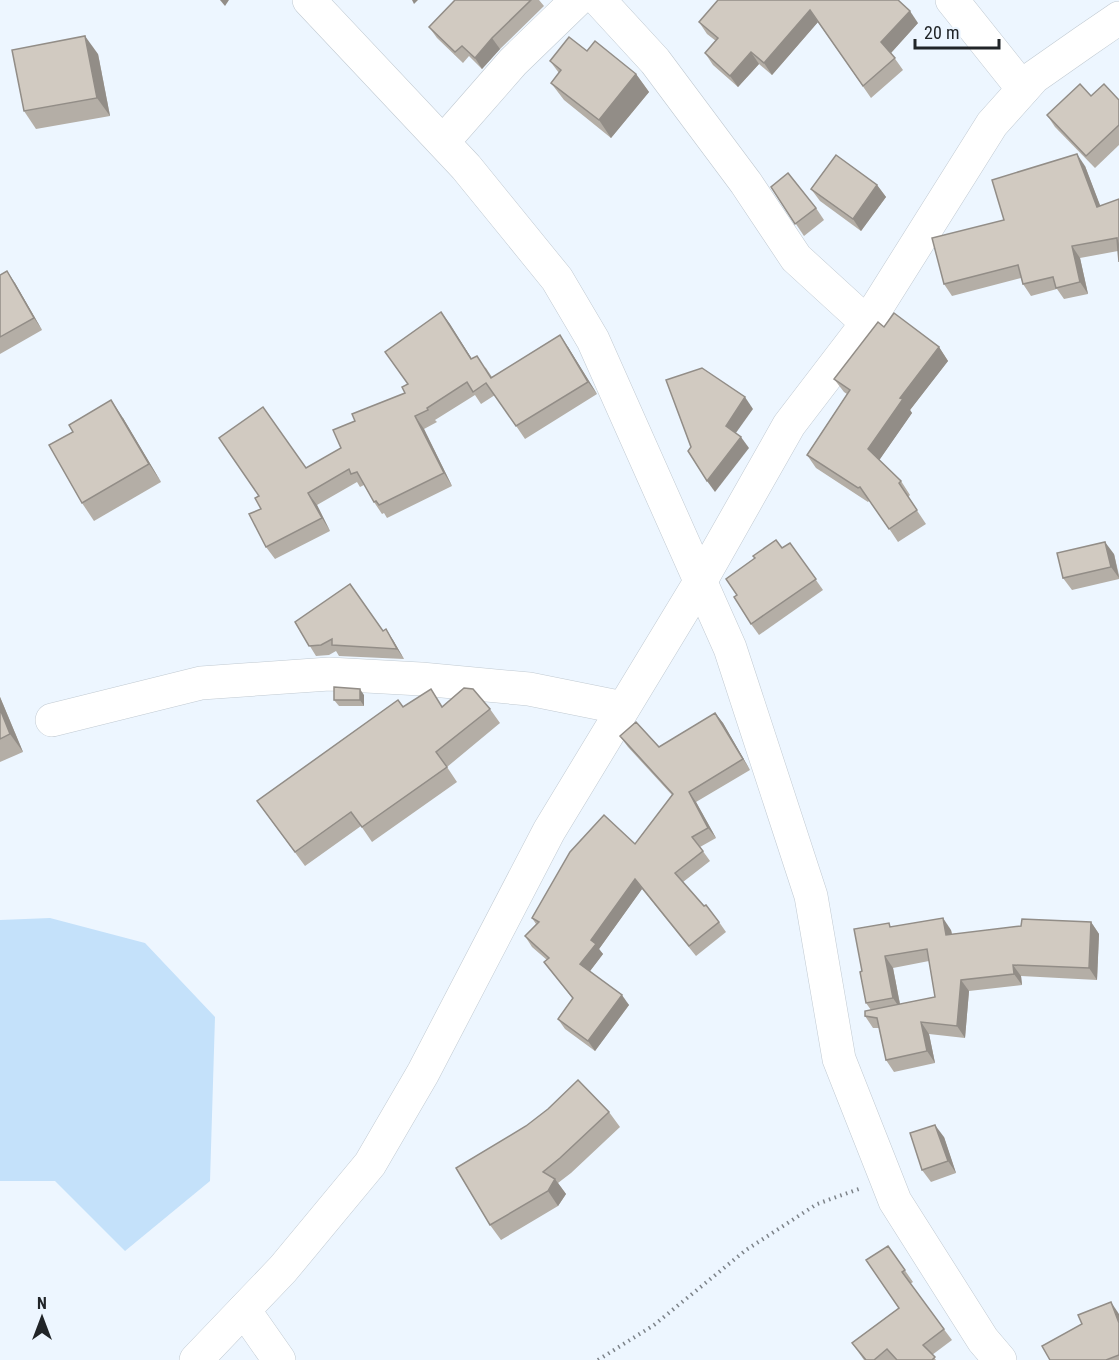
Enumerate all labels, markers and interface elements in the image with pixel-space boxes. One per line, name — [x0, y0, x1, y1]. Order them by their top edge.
scale bar — [915, 12, 999, 50]
text: 20 m — [924, 22, 959, 43]
north arrow — [12, 1288, 72, 1348]
text: N — [37, 1294, 47, 1313]

